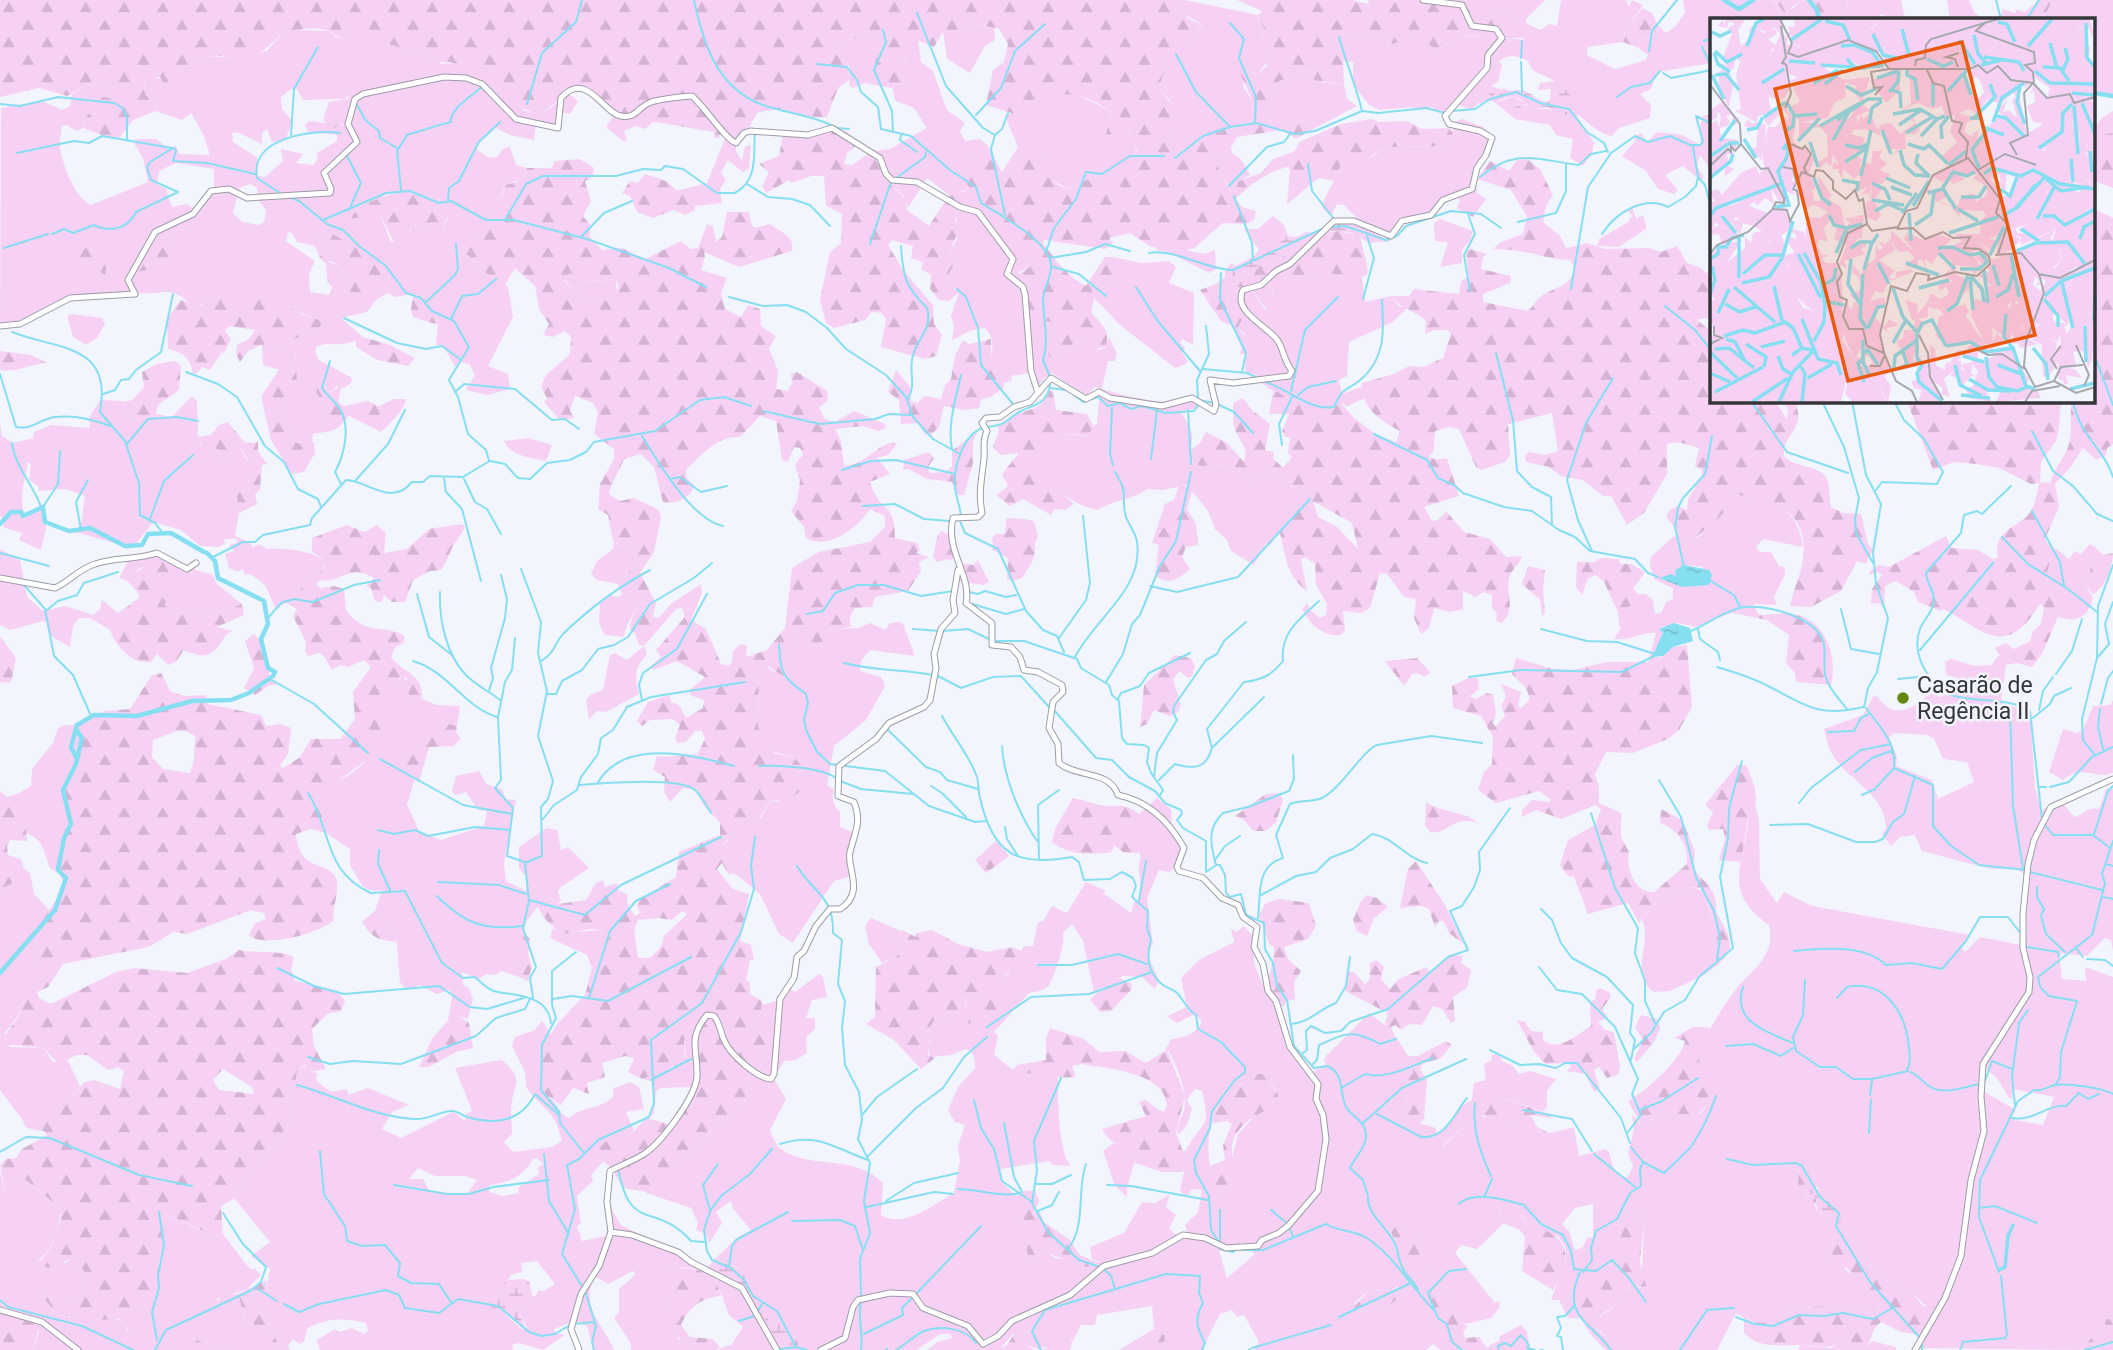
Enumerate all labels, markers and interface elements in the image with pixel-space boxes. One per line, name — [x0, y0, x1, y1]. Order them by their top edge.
inset map — [1710, 18, 2096, 402]
place label: Casarão de Regência II — [1917, 672, 2033, 725]
marker: Casarão de Regência II — [1895, 690, 1911, 706]

